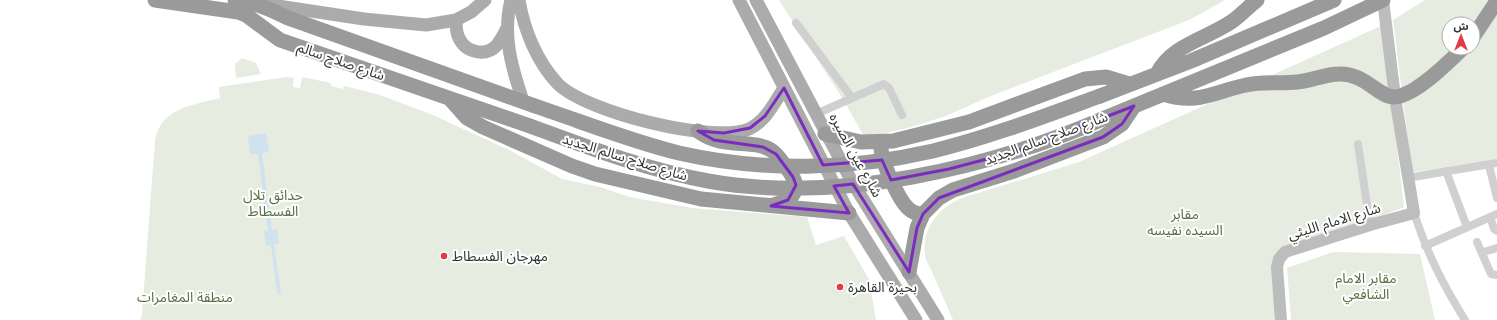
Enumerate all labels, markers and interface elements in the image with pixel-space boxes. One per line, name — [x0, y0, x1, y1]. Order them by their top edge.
north arrow — [1441, 16, 1481, 56]
text: ش — [1453, 18, 1469, 34]
street label: شارع صلاح سالم — [294, 37, 387, 86]
street label: شارع صلاح سالم الجديد — [981, 106, 1111, 171]
street label: شارع عين الصيره — [824, 109, 887, 201]
street label: شارع صلاح سالم الجديد — [560, 128, 690, 187]
park label: حدائق تلال الفسطاط — [243, 185, 303, 221]
street label: شارع الامام الليثي — [1285, 197, 1383, 246]
park label: مقابر السيده نفيسه — [1147, 204, 1223, 240]
place label: مهرجان الفسطاط — [452, 246, 548, 266]
marker: مهرجان الفسطاط — [439, 251, 449, 261]
park label: مقابر الامام الشافعي — [1335, 268, 1397, 305]
place label: بحيرة القاهرة — [848, 277, 917, 297]
marker: بحيرة القاهرة — [835, 282, 845, 292]
park label: منطقة المغامرات — [137, 287, 233, 307]

